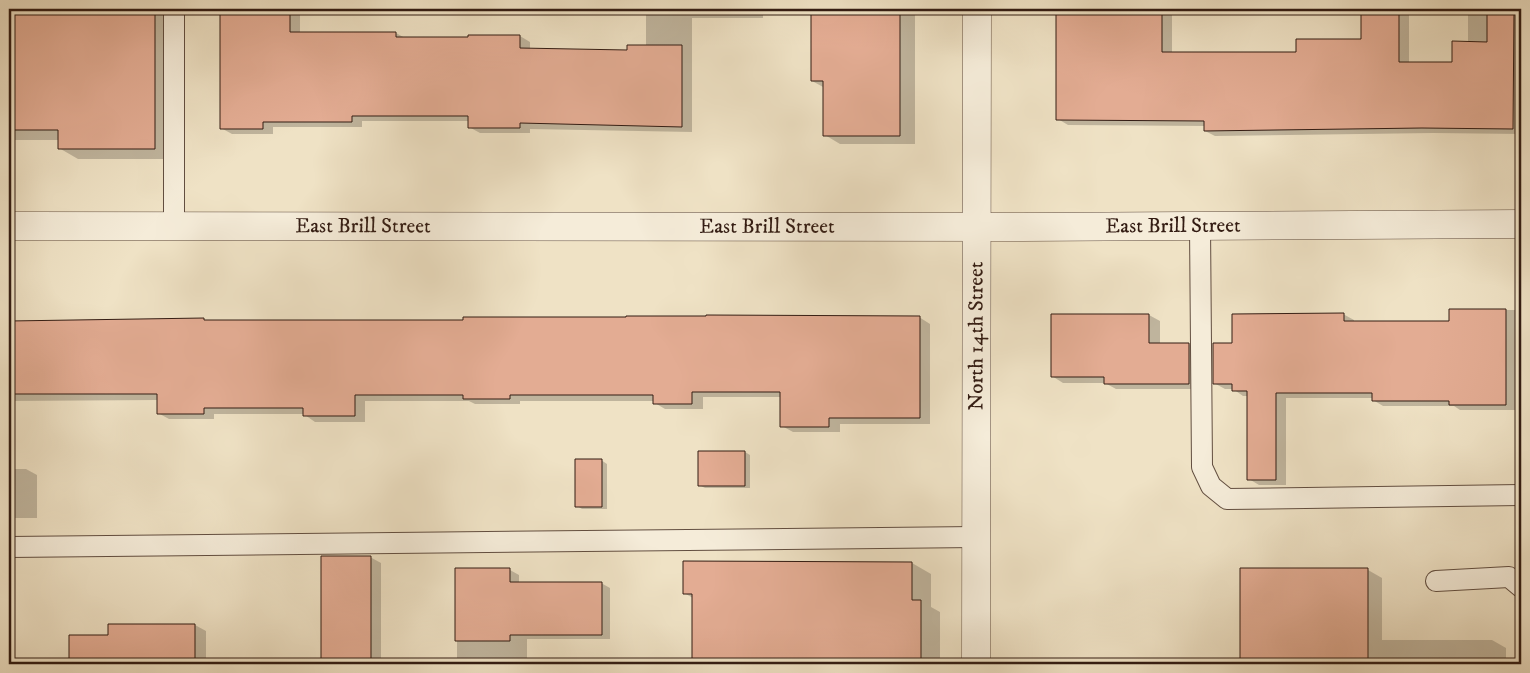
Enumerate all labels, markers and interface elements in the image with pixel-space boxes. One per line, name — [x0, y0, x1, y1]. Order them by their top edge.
street label: East Brill Street — [295, 213, 431, 239]
street label: East Brill Street — [1105, 213, 1241, 240]
street label: East Brill Street — [699, 214, 835, 240]
street label: North 14th Street — [963, 261, 990, 410]

